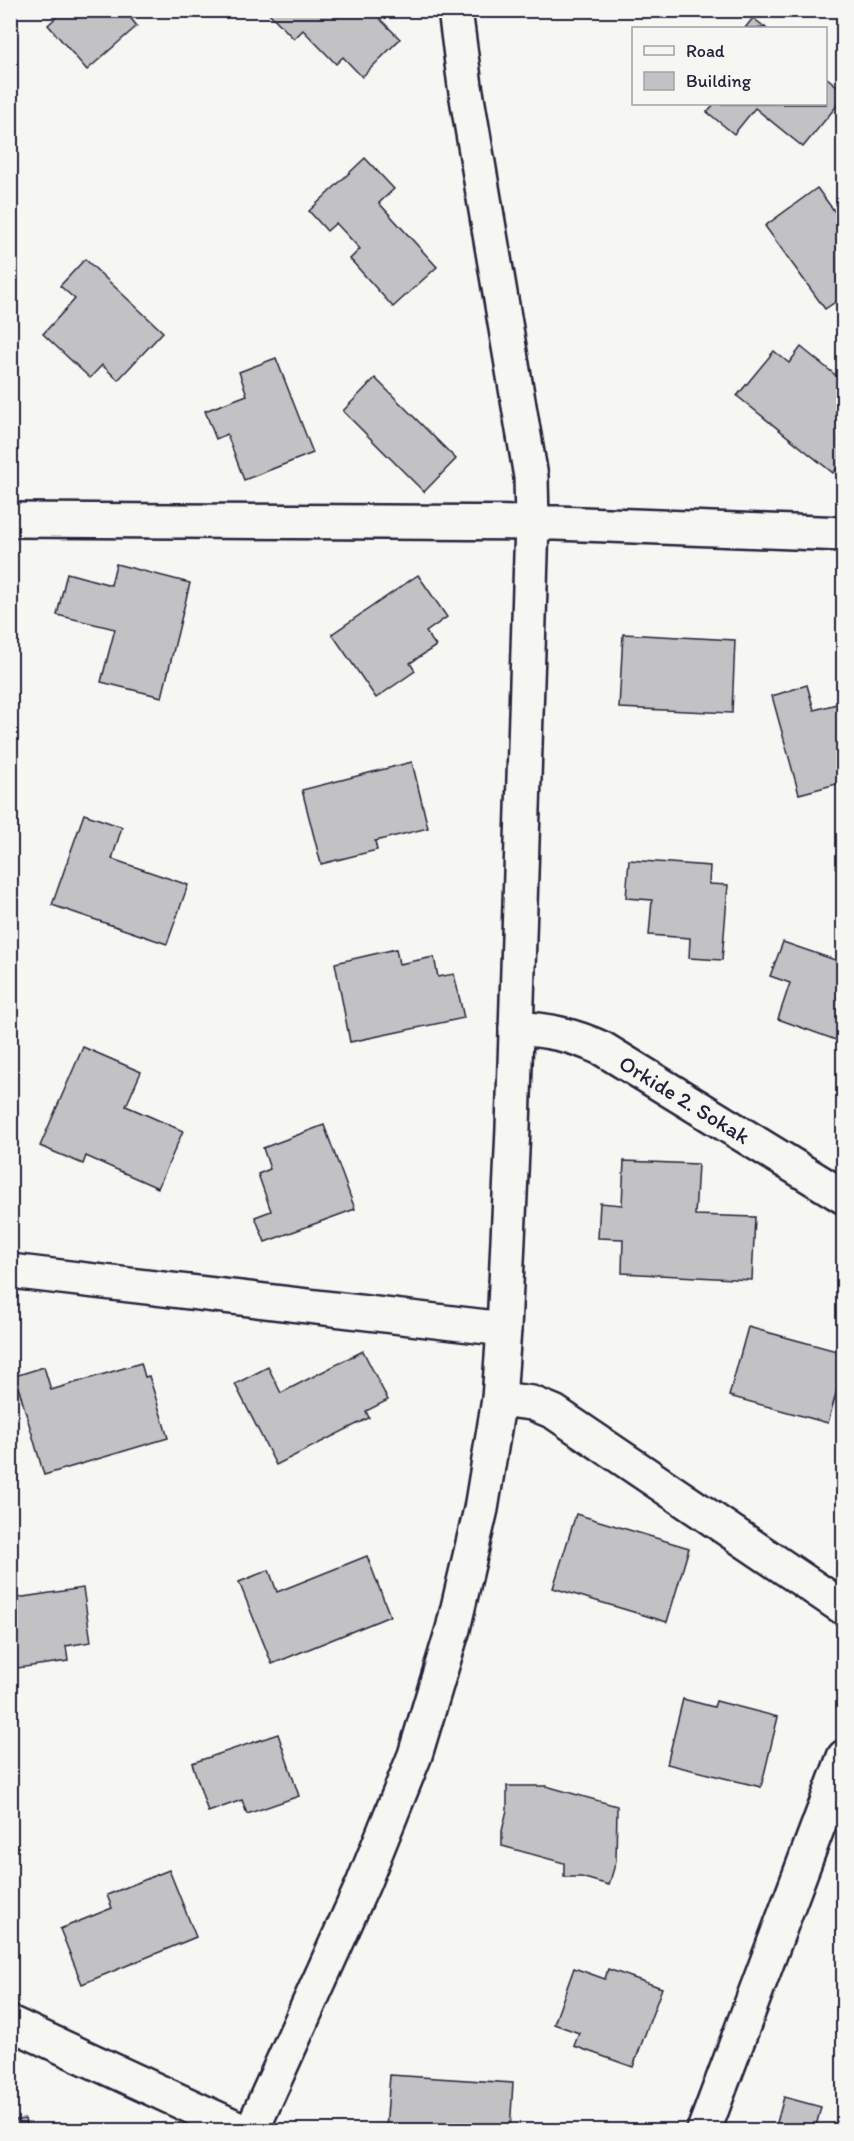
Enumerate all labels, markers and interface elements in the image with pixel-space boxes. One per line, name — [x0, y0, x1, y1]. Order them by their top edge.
legend — [632, 27, 827, 105]
text: Road — [686, 40, 725, 62]
text: Building — [686, 70, 752, 92]
street label: Orkide 2. Sokak — [614, 1049, 755, 1150]

